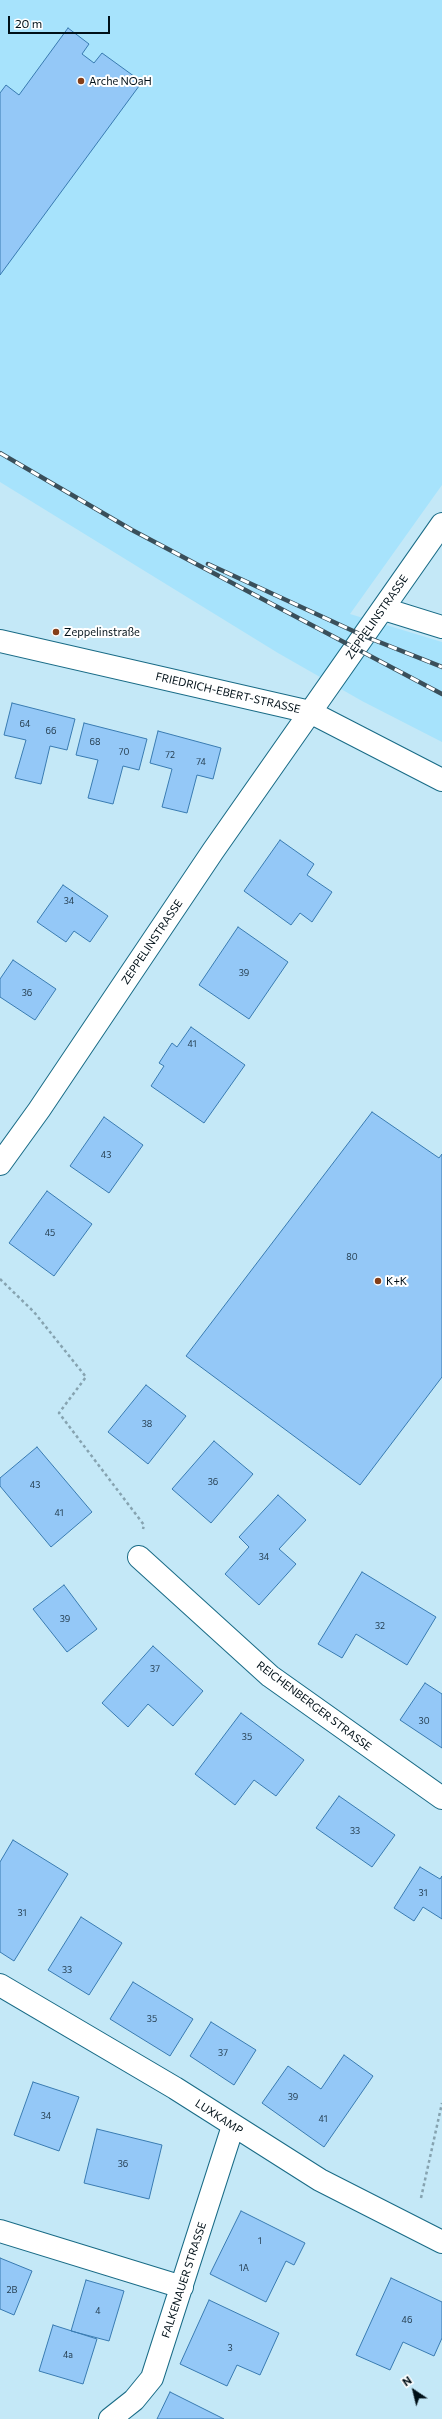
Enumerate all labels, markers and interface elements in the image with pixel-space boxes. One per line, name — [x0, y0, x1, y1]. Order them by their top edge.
scale bar — [10, 8, 112, 34]
text: 20 m — [15, 16, 42, 30]
place label: Arche NOaH — [89, 74, 152, 88]
marker: Arche NOaH — [76, 76, 86, 86]
street label: ZEPPELINSTRASSE — [343, 572, 411, 662]
place label: Zeppelinstraße — [64, 625, 140, 639]
marker: Zeppelinstraße — [51, 627, 61, 637]
street label: FRIEDRICH-EBERT-STRASSE — [154, 670, 302, 716]
house number: 64 — [20, 719, 30, 729]
house number: 66 — [46, 726, 56, 736]
house number: 68 — [90, 737, 100, 747]
house number: 70 — [119, 747, 129, 757]
house number: 72 — [165, 750, 175, 760]
house number: 74 — [196, 757, 206, 767]
house number: 34 — [64, 896, 74, 906]
street label: ZEPPELINSTRASSE — [119, 897, 185, 987]
house number: 39 — [239, 968, 249, 978]
house number: 36 — [22, 988, 32, 998]
house number: 41 — [188, 1039, 196, 1049]
house number: 43 — [101, 1150, 111, 1160]
house number: 45 — [45, 1228, 55, 1238]
house number: 80 — [346, 1252, 358, 1262]
place label: K+K — [386, 1274, 407, 1288]
marker: K+K — [373, 1276, 383, 1286]
house number: 38 — [142, 1419, 152, 1429]
house number: 36 — [208, 1477, 218, 1487]
house number: 43 — [30, 1480, 40, 1490]
house number: 41 — [55, 1508, 63, 1518]
house number: 34 — [259, 1552, 269, 1562]
house number: 39 — [60, 1614, 70, 1624]
house number: 32 — [375, 1621, 385, 1631]
street label: REICHENBERGER STRASSE — [254, 1659, 374, 1753]
house number: 37 — [150, 1664, 160, 1674]
house number: 30 — [418, 1716, 430, 1726]
house number: 35 — [242, 1732, 252, 1742]
house number: 33 — [350, 1826, 360, 1836]
house number: 31 — [419, 1888, 427, 1898]
house number: 31 — [18, 1908, 26, 1918]
house number: 33 — [62, 1965, 72, 1975]
house number: 35 — [147, 2014, 157, 2024]
house number: 37 — [218, 2048, 228, 2058]
house number: 39 — [288, 2092, 298, 2102]
street label: LUXKAMP — [193, 2097, 245, 2137]
house number: 34 — [41, 2111, 51, 2121]
house number: 41 — [319, 2114, 327, 2124]
house number: 36 — [118, 2159, 128, 2169]
street label: FALKENAUER STRASSE — [159, 2220, 209, 2340]
house number: 1 — [258, 2236, 262, 2246]
house number: 1A — [239, 2263, 249, 2273]
house number: 2B — [7, 2285, 17, 2295]
house number: 4 — [95, 2306, 101, 2316]
house number: 46 — [402, 2315, 412, 2325]
house number: 3 — [227, 2343, 233, 2353]
house number: 4a — [63, 2350, 73, 2360]
north arrow — [394, 2371, 434, 2411]
text: N — [400, 2373, 414, 2388]

